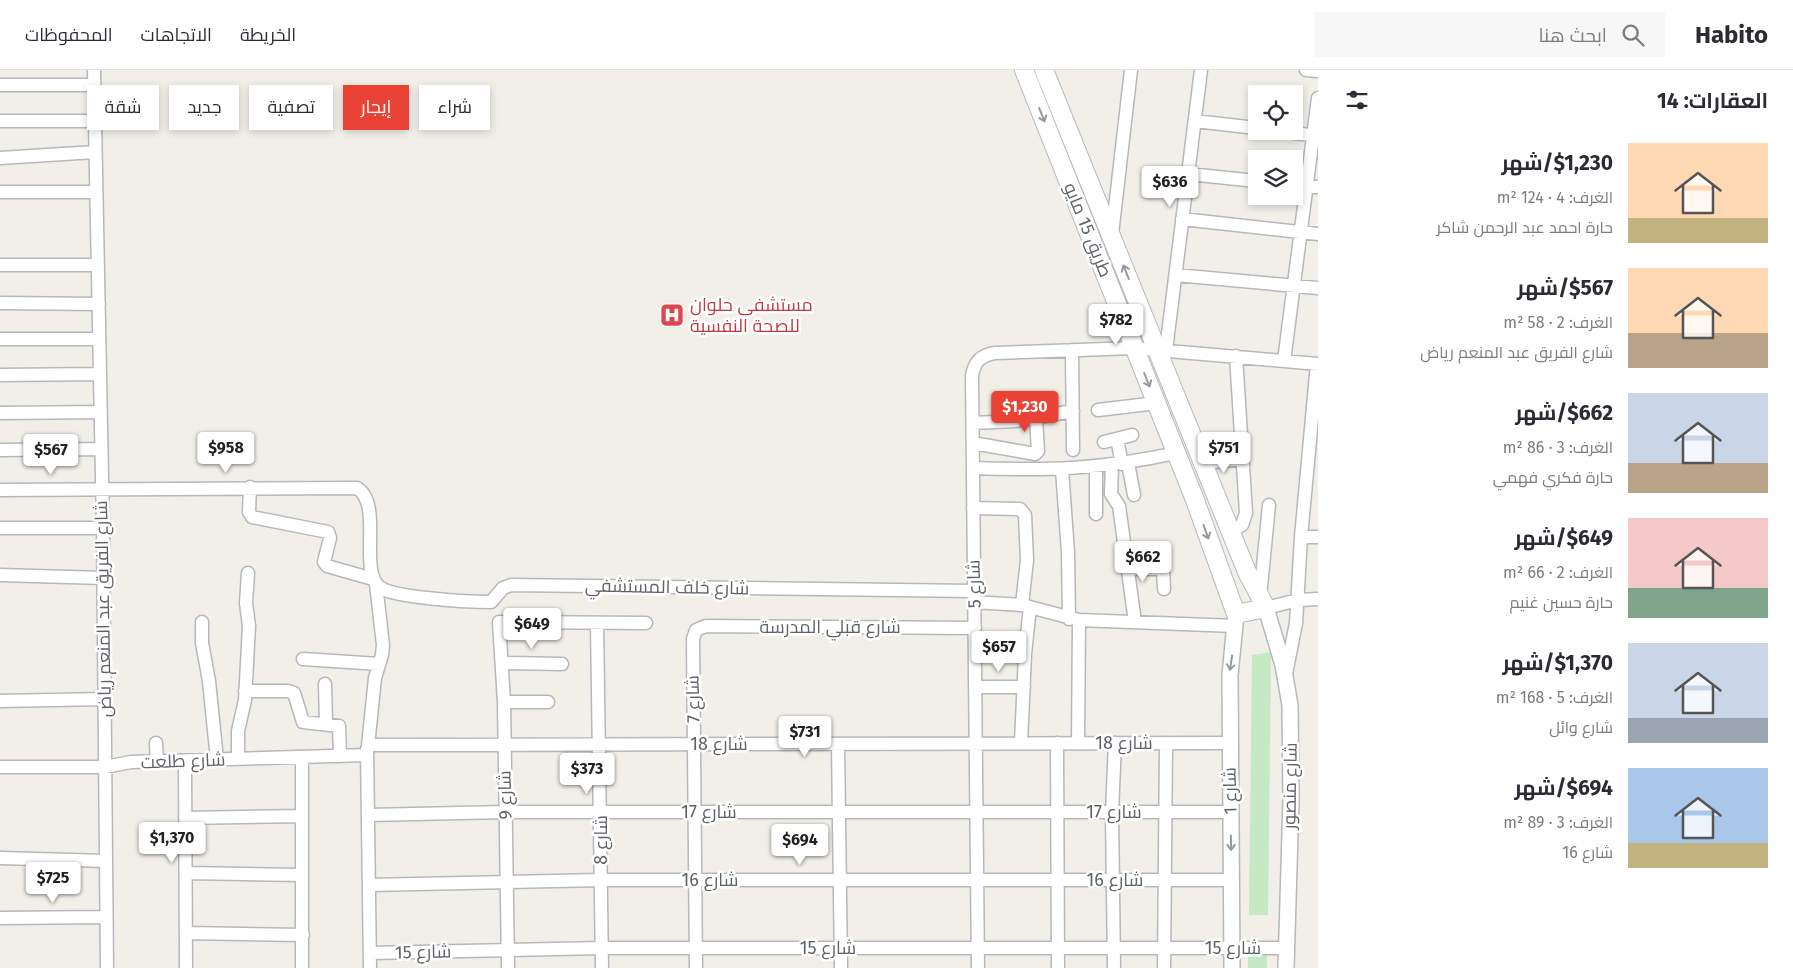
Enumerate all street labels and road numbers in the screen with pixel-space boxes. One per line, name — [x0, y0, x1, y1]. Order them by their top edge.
street label: طريق 15 مايو — [1058, 180, 1117, 281]
street label: شارع الفريق عبد المنعم رياض — [90, 500, 117, 718]
street label: شارع 5 — [963, 559, 986, 609]
street label: شارع خلف المستشفي — [585, 575, 749, 602]
street label: شارع قبلي المدرسة — [759, 616, 901, 641]
street label: شارع 7 — [682, 675, 705, 723]
street label: شارع 18 — [1095, 732, 1153, 755]
street label: شارع 18 — [690, 733, 748, 756]
street label: شارع منصور — [1278, 742, 1303, 831]
street label: شارع طلعت — [140, 749, 226, 774]
street label: شارع 1 — [1219, 767, 1242, 815]
street label: شارع 9 — [494, 770, 517, 820]
street label: شارع 17 — [681, 801, 737, 824]
street label: شارع 17 — [1086, 801, 1142, 824]
street label: شارع 8 — [590, 815, 613, 865]
street label: شارع 16 — [681, 869, 739, 892]
street label: شارع 16 — [1086, 869, 1144, 892]
street label: شارع 15 — [800, 937, 856, 960]
street label: شارع 15 — [1205, 937, 1261, 960]
street label: شارع 15 — [395, 941, 451, 964]

